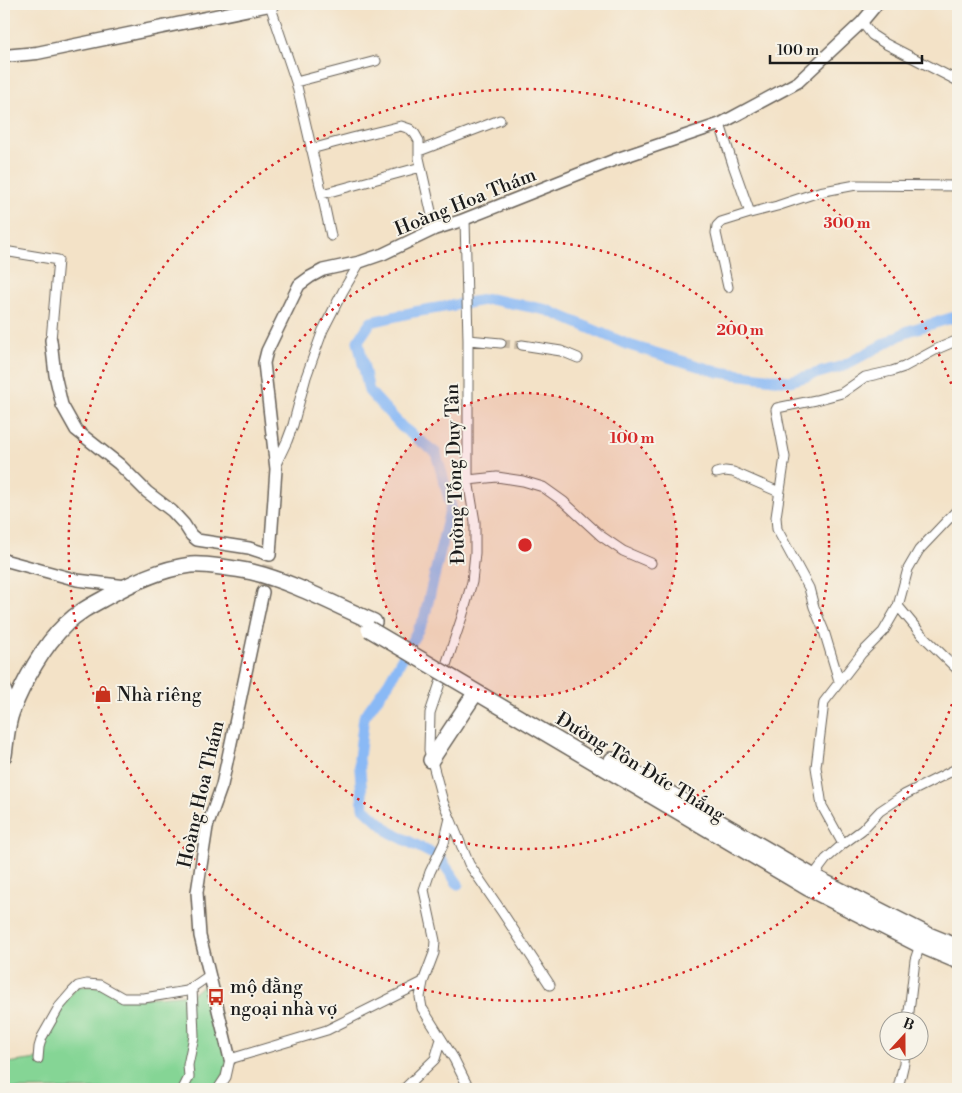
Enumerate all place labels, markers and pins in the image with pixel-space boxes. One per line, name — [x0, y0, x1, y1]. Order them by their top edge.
centre of rings — [516, 536, 534, 554]
place label: Nhà riêng — [117, 683, 202, 707]
shop icon: Nhà riêng — [93, 684, 113, 704]
place label: mộ đằng ngoại nhà vợ — [230, 975, 338, 1021]
bus stop icon: mộ đằng ngoại nhà vợ — [206, 987, 226, 1007]

